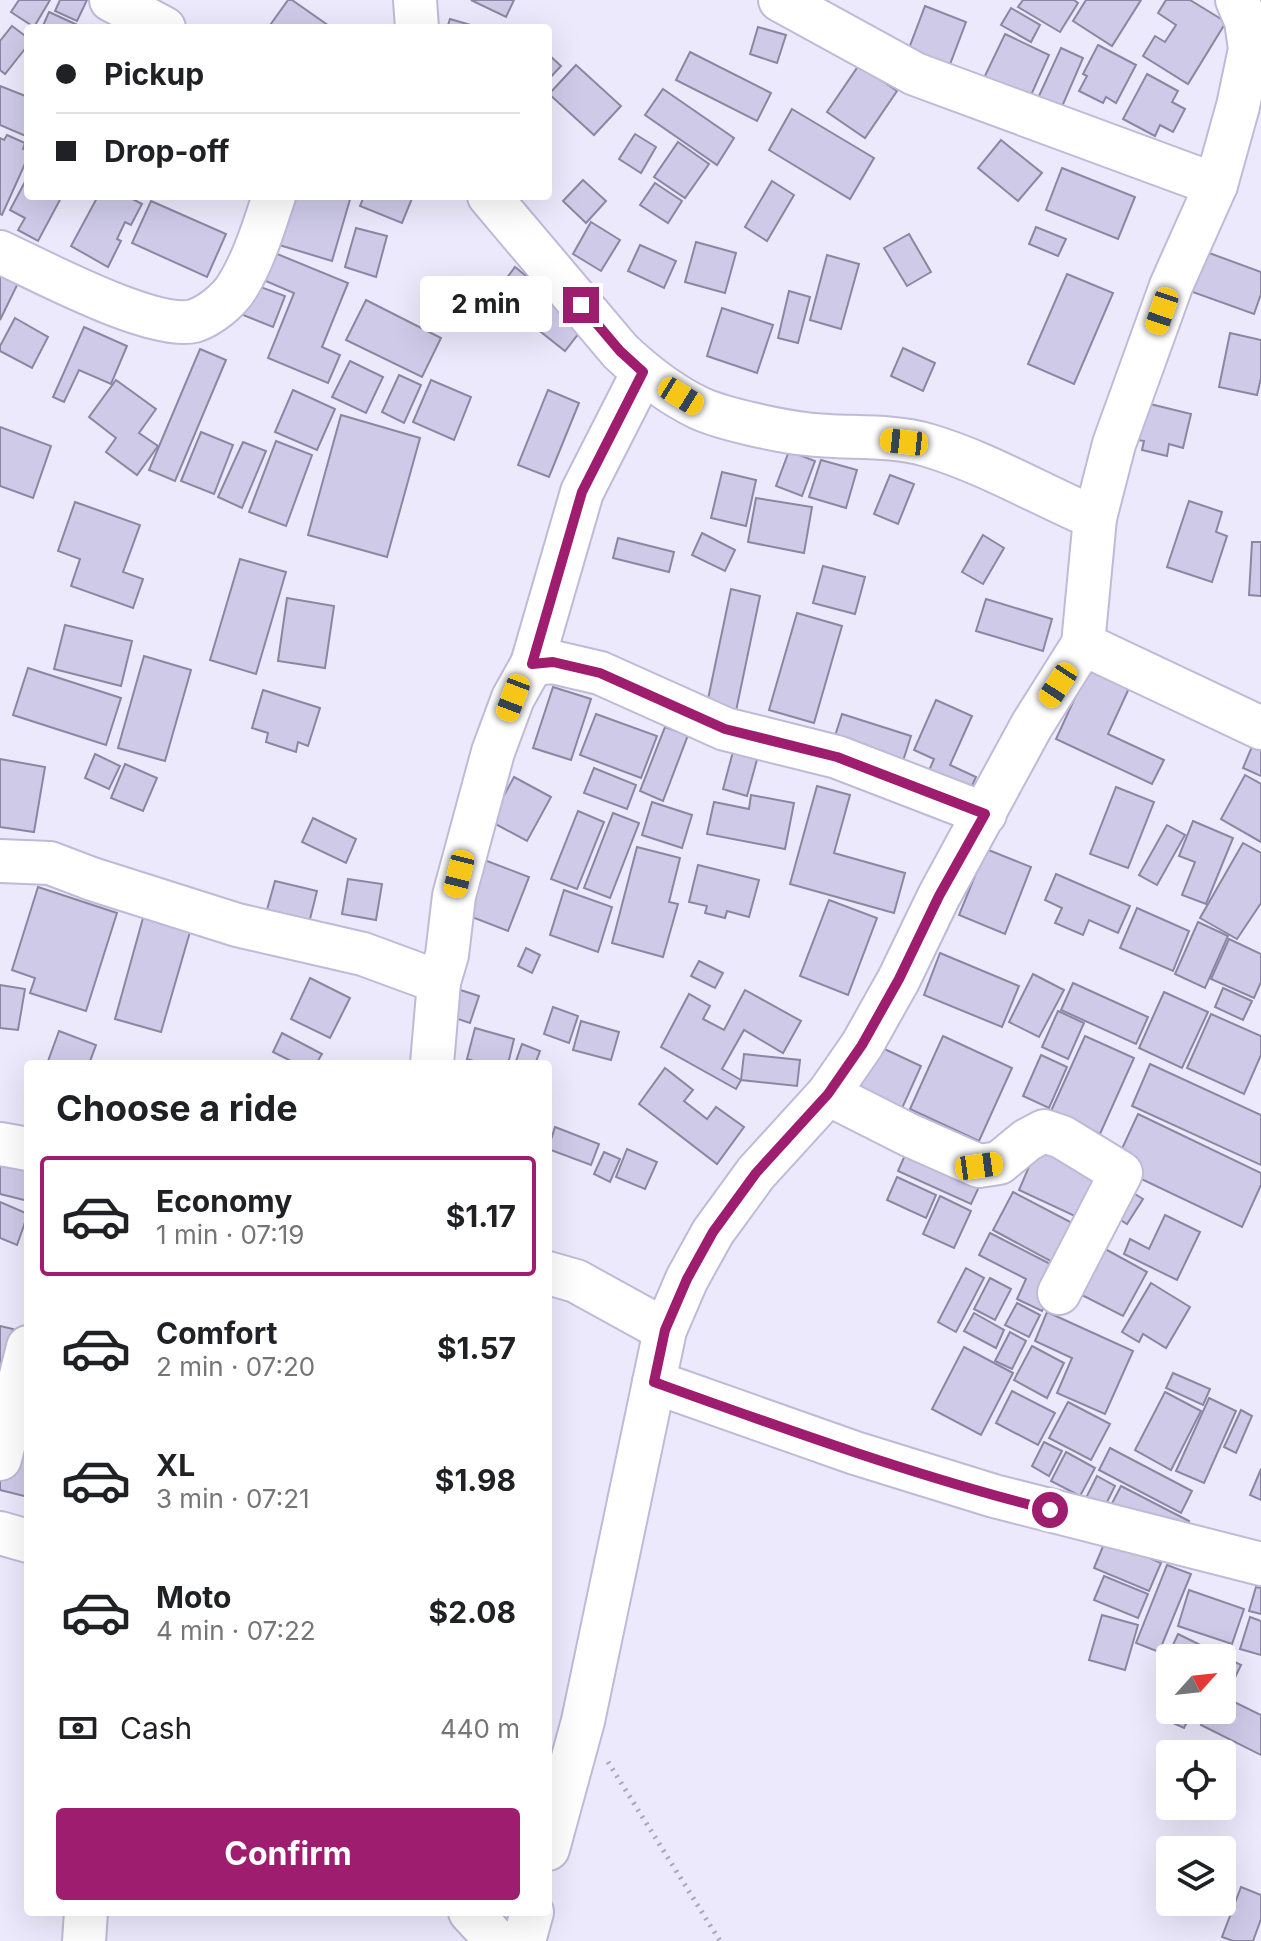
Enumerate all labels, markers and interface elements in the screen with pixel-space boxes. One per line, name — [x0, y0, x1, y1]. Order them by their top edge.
text: Pickup — [104, 56, 204, 92]
text: Drop-off — [104, 133, 230, 169]
callout: 2 min — [421, 277, 553, 333]
car — [1143, 284, 1181, 338]
route end — [563, 287, 599, 323]
text: 2 min — [451, 288, 521, 319]
car — [654, 373, 708, 419]
car — [879, 428, 929, 456]
car — [1035, 658, 1081, 712]
car — [493, 671, 533, 725]
car — [442, 848, 476, 900]
text: Choose a ride — [56, 1086, 298, 1130]
car — [954, 1151, 1004, 1181]
icon: car — [60, 1180, 132, 1252]
text: Economy — [156, 1183, 292, 1219]
text: $1.17 — [446, 1198, 516, 1234]
text: 1 min · 07:19 — [156, 1219, 304, 1250]
icon: car — [60, 1312, 132, 1384]
text: Comfort — [156, 1315, 277, 1351]
text: $1.57 — [437, 1330, 516, 1366]
text: 2 min · 07:20 — [156, 1351, 315, 1382]
icon: car — [60, 1444, 132, 1516]
text: XL — [156, 1447, 195, 1483]
text: $1.98 — [435, 1462, 516, 1498]
text: 3 min · 07:21 — [156, 1483, 310, 1514]
route start — [1032, 1492, 1068, 1528]
icon: car — [60, 1576, 132, 1648]
text: Moto — [156, 1579, 231, 1615]
text: $2.08 — [429, 1594, 516, 1630]
text: 4 min · 07:22 — [156, 1615, 316, 1646]
north arrow — [1156, 1644, 1236, 1724]
map controls — [1156, 1644, 1236, 1916]
icon: cash — [56, 1706, 100, 1750]
text: Cash — [120, 1710, 192, 1746]
text: 440 m — [440, 1713, 520, 1744]
button: locate — [1156, 1740, 1236, 1820]
button: Confirm — [56, 1808, 520, 1900]
button: layers — [1156, 1836, 1236, 1916]

